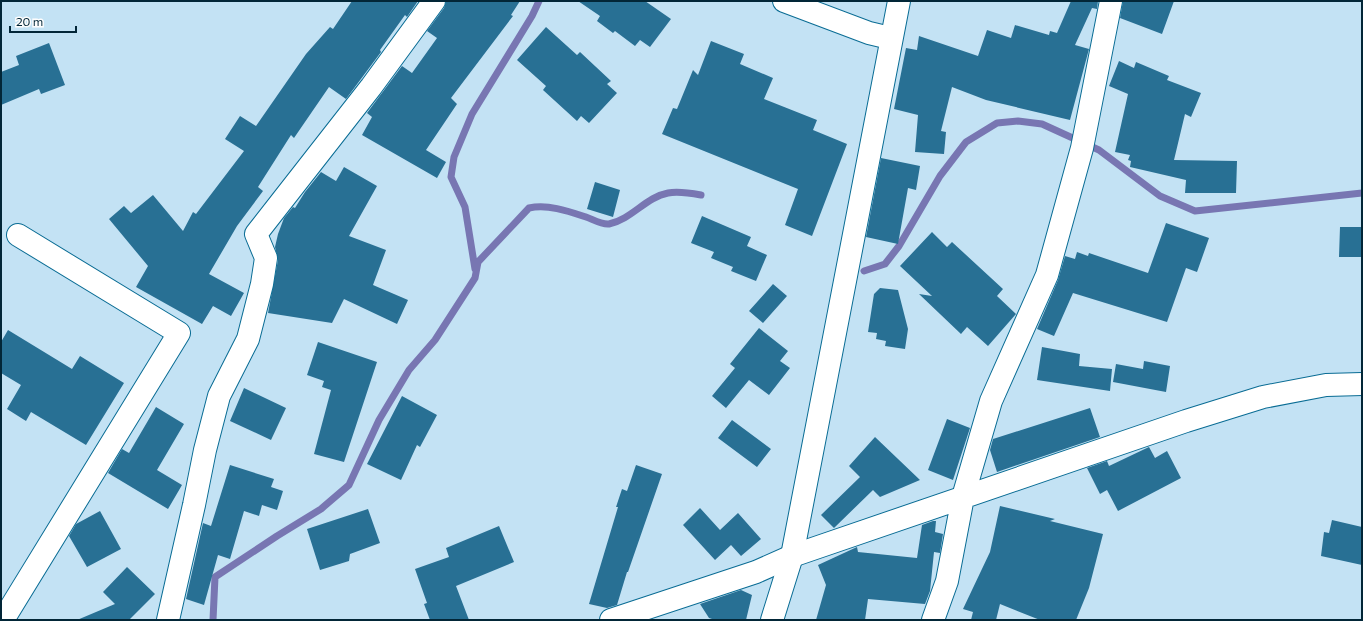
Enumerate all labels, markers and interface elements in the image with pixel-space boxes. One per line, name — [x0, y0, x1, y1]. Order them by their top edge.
scale bar — [10, 8, 76, 34]
text: 20 m — [16, 14, 43, 28]

